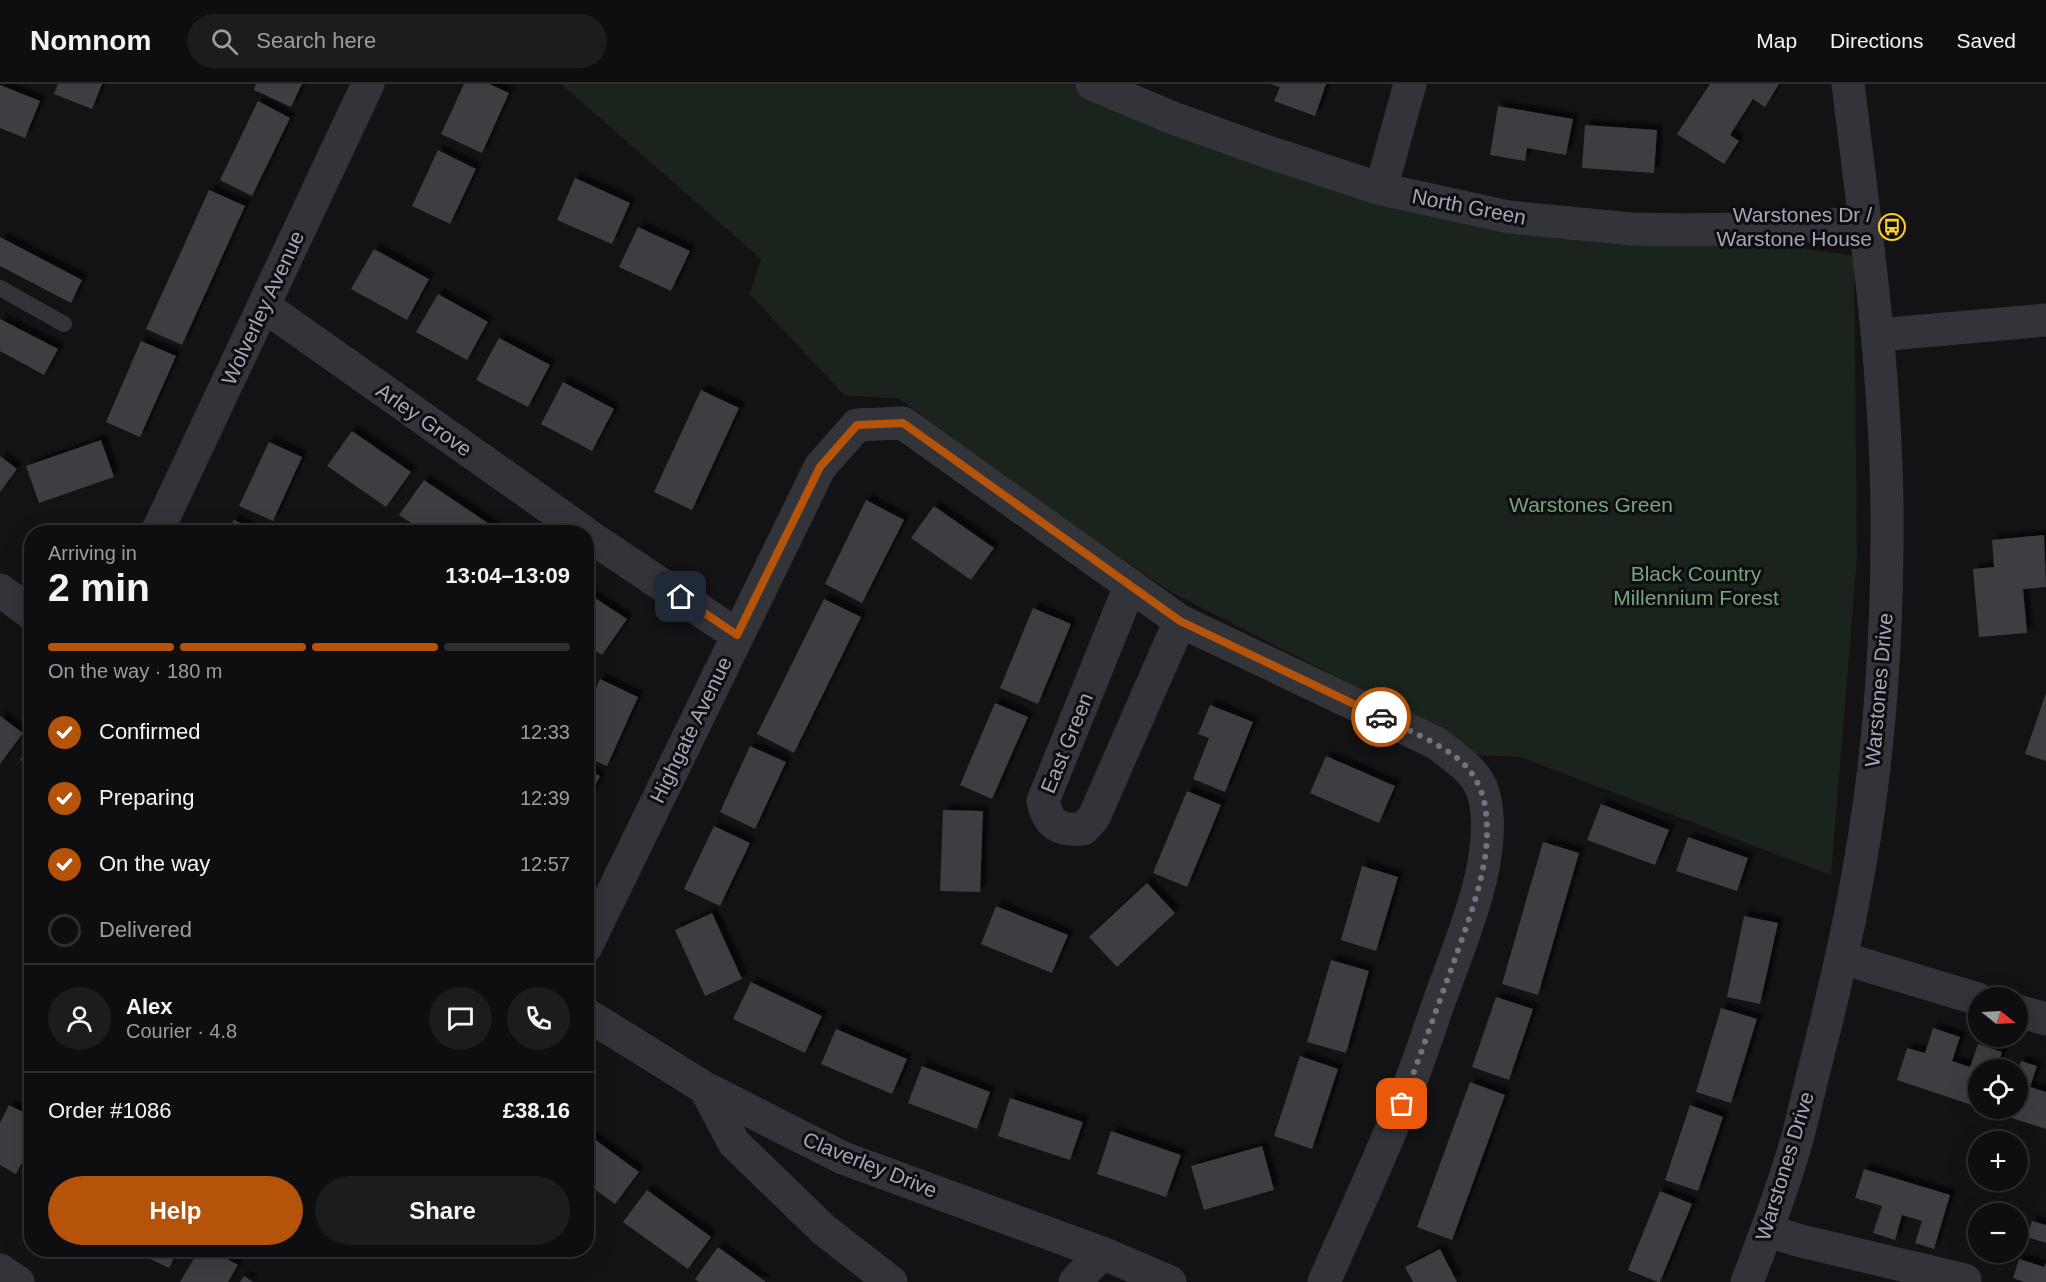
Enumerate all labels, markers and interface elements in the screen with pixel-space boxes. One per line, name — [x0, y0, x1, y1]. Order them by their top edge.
search box — [187, 14, 607, 68]
text: Nomnom — [30, 25, 151, 56]
icon: search — [208, 25, 241, 58]
text: Search here — [256, 28, 376, 53]
text: Map — [1756, 29, 1797, 52]
text: Directions — [1830, 29, 1923, 52]
text: Saved — [1956, 29, 2016, 52]
street label: North Green — [1410, 184, 1528, 229]
place label: Warstones Dr / Warstone House — [1716, 203, 1872, 250]
bus stop icon: Warstones Dr / Warstone House — [1877, 212, 1907, 242]
street label: Wolverley Avenue — [217, 227, 308, 388]
street label: Arley Grove — [372, 378, 476, 461]
park label: Warstones Green — [1509, 493, 1673, 516]
text: Arriving in — [48, 542, 137, 564]
park label: Black Country Millennium Forest — [1613, 562, 1779, 609]
text: 13:04–13:09 — [445, 563, 570, 588]
text: 2 min — [48, 566, 150, 609]
pin — [655, 571, 706, 622]
icon: home — [664, 580, 697, 613]
street label: Warstones Drive — [1860, 612, 1897, 768]
street label: Highgate Avenue — [645, 653, 736, 807]
text: On the way · 180 m — [48, 660, 223, 682]
courier — [1351, 687, 1411, 747]
street label: East Green — [1036, 689, 1097, 796]
icon: car — [1365, 701, 1398, 734]
icon: check — [48, 716, 81, 749]
text: Confirmed — [99, 719, 200, 744]
text: 12:33 — [520, 721, 570, 743]
icon: check — [48, 782, 81, 815]
text: Preparing — [99, 785, 194, 810]
text: 12:39 — [520, 787, 570, 809]
icon: check — [48, 848, 81, 881]
text: On the way — [99, 851, 210, 876]
text: 12:57 — [520, 853, 570, 875]
text: Delivered — [99, 917, 192, 942]
button: person — [48, 987, 111, 1050]
button: chat — [429, 987, 492, 1050]
button: phone — [507, 987, 570, 1050]
north arrow — [1968, 987, 2028, 1047]
map controls — [1968, 987, 2028, 1263]
text: Alex — [126, 994, 172, 1019]
text: Courier · 4.8 — [126, 1020, 237, 1042]
button: locate — [1968, 1059, 2028, 1119]
pin — [1376, 1078, 1427, 1129]
icon: bag — [1385, 1087, 1418, 1120]
street label: Warstones Drive — [1751, 1089, 1818, 1243]
text: Order #1086 — [48, 1098, 172, 1123]
text: £38.16 — [503, 1098, 570, 1123]
street label: Claverley Drive — [800, 1127, 940, 1202]
button: + — [1968, 1131, 2028, 1191]
button: Help — [48, 1176, 303, 1245]
button: Share — [315, 1176, 570, 1245]
button: − — [1968, 1203, 2028, 1263]

